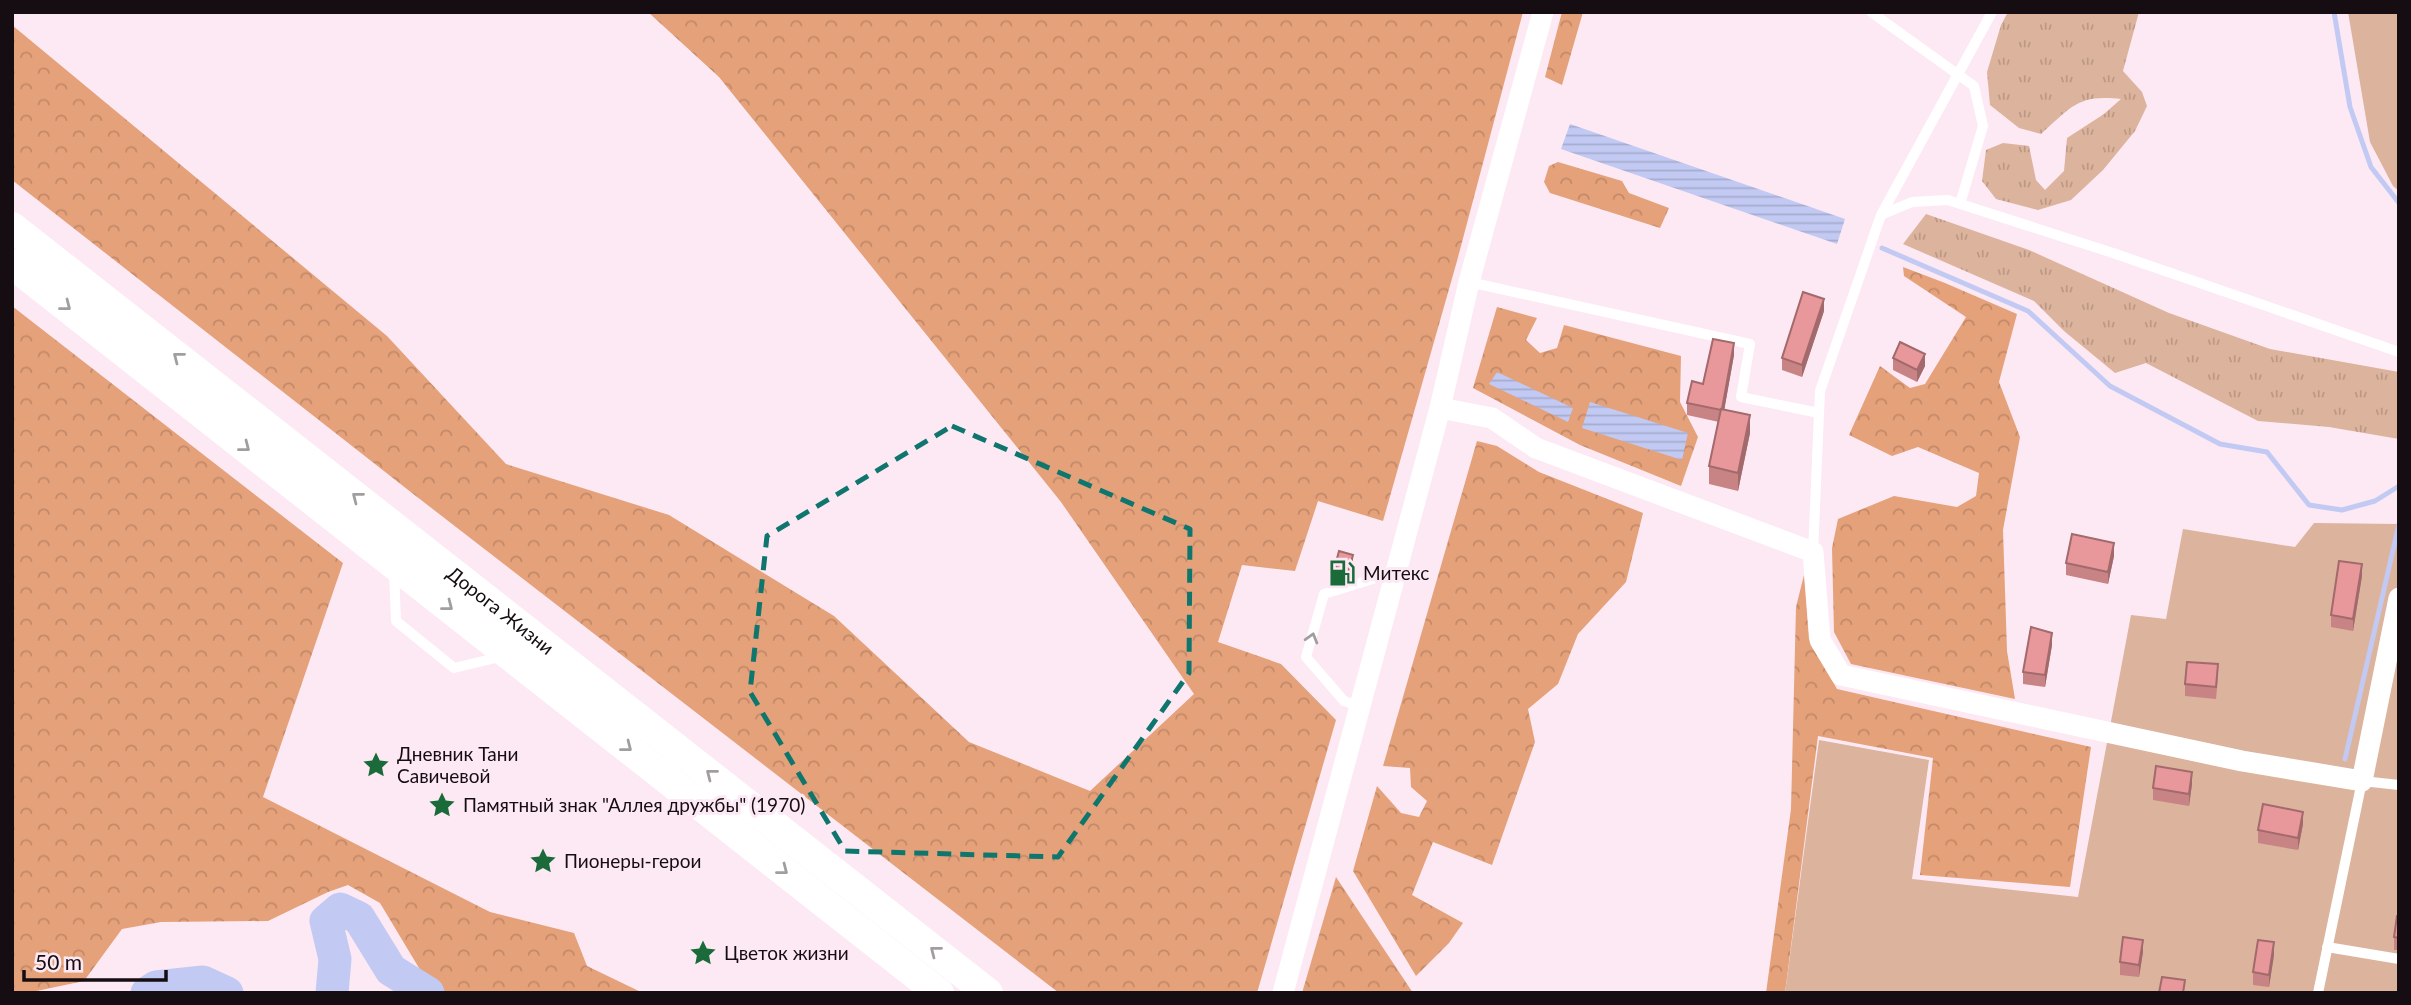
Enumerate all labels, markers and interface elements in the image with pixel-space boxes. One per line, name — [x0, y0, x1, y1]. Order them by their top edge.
one-way arrow — [58, 297, 71, 310]
one-way arrow — [173, 352, 185, 365]
one-way arrow — [237, 438, 249, 451]
one-way arrow — [352, 493, 364, 506]
fuel station icon: Митекс — [1327, 558, 1357, 588]
street label: Дорога Жизни — [443, 561, 559, 659]
place label: Митекс — [1363, 561, 1429, 584]
one-way arrow — [440, 598, 452, 611]
one-way arrow — [1303, 633, 1318, 645]
one-way arrow — [619, 738, 631, 751]
place label: Дневник Тани Савичевой — [397, 742, 518, 787]
place icon: Дневник Тани Савичевой — [361, 750, 391, 780]
one-way arrow — [706, 770, 718, 783]
place icon: Памятный знак "Аллея дружбы" (1970) — [427, 790, 457, 820]
place label: Памятный знак "Аллея дружбы" (1970) — [463, 793, 805, 816]
place icon: Пионеры-герои — [528, 846, 558, 876]
place label: Пионеры-герои — [564, 849, 701, 872]
one-way arrow — [775, 862, 788, 874]
place icon: Цветок жизни — [688, 938, 718, 968]
scale bar — [24, 939, 166, 983]
place label: Цветок жизни — [724, 941, 849, 964]
one-way arrow — [930, 946, 942, 959]
text: 50 m — [35, 949, 82, 974]

